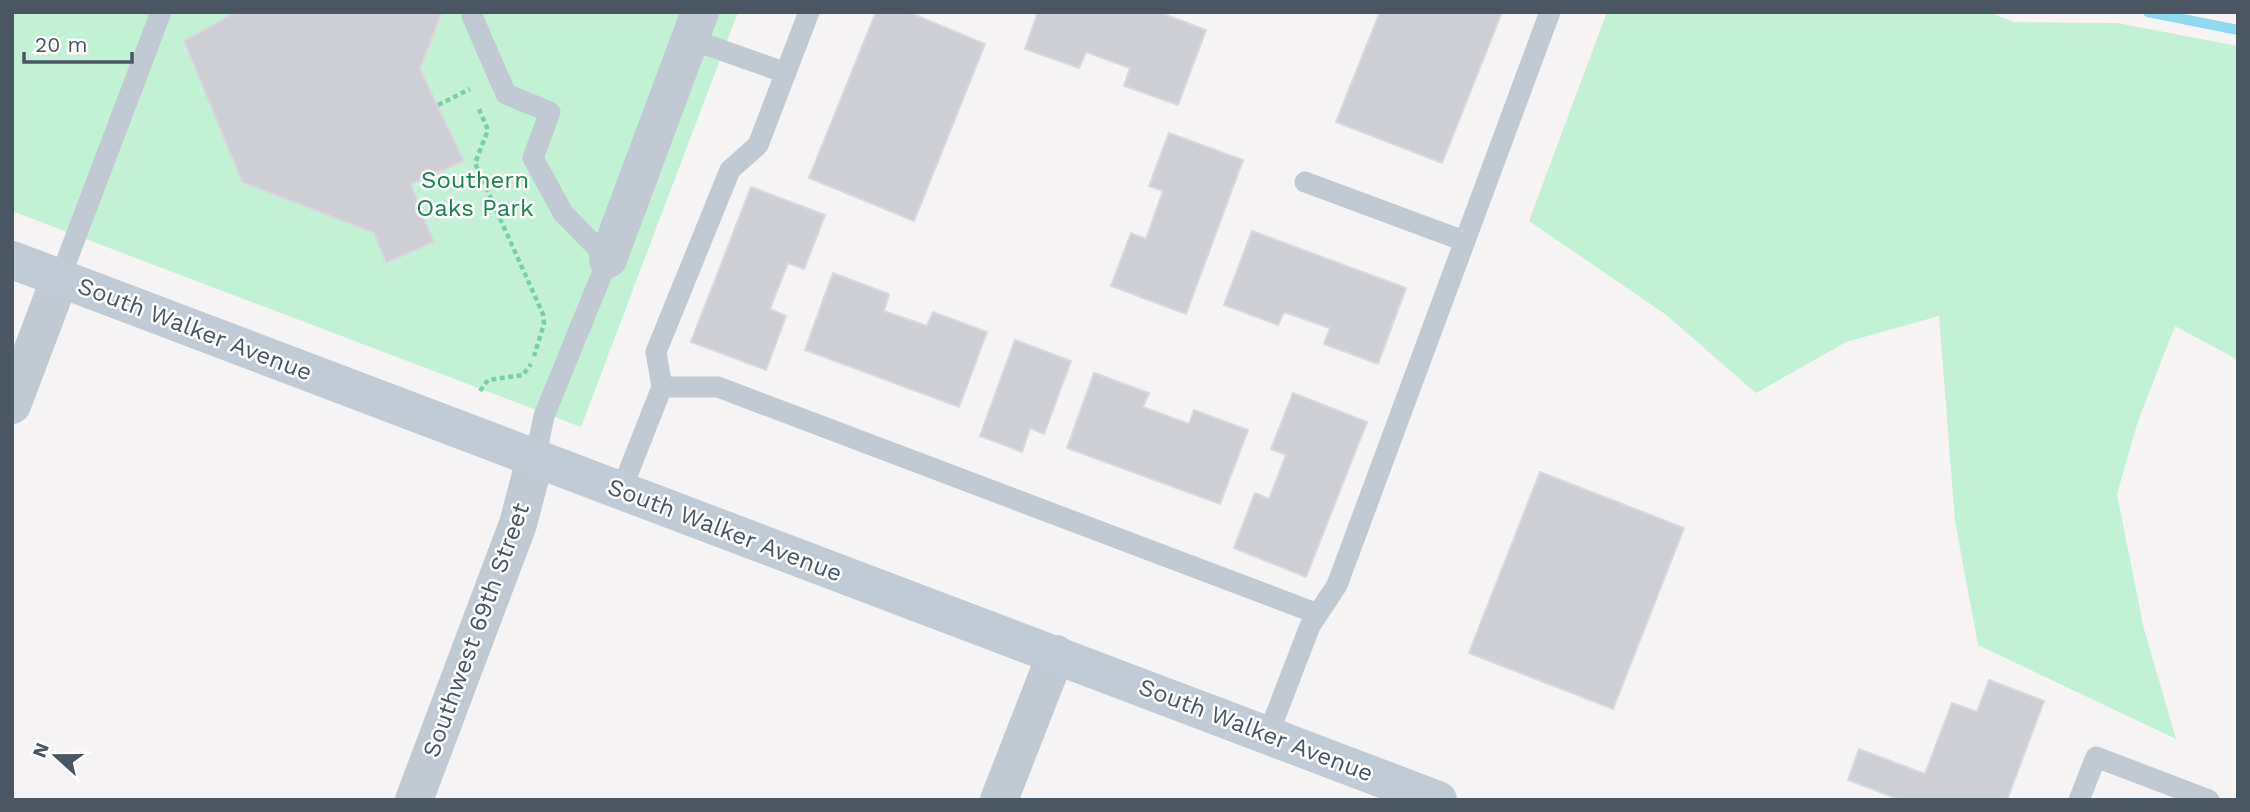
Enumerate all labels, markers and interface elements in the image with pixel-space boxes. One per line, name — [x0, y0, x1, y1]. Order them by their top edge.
scale bar — [24, 21, 133, 65]
text: 20 m — [35, 32, 87, 57]
park label: Southern Oaks Park — [416, 166, 534, 222]
street label: South Walker Avenue — [74, 271, 316, 387]
street label: South Walker Avenue — [604, 472, 846, 588]
street label: Southwest 69th Street — [417, 499, 535, 761]
street label: South Walker Avenue — [1135, 672, 1377, 788]
north arrow — [21, 721, 91, 791]
text: N — [27, 739, 54, 761]

